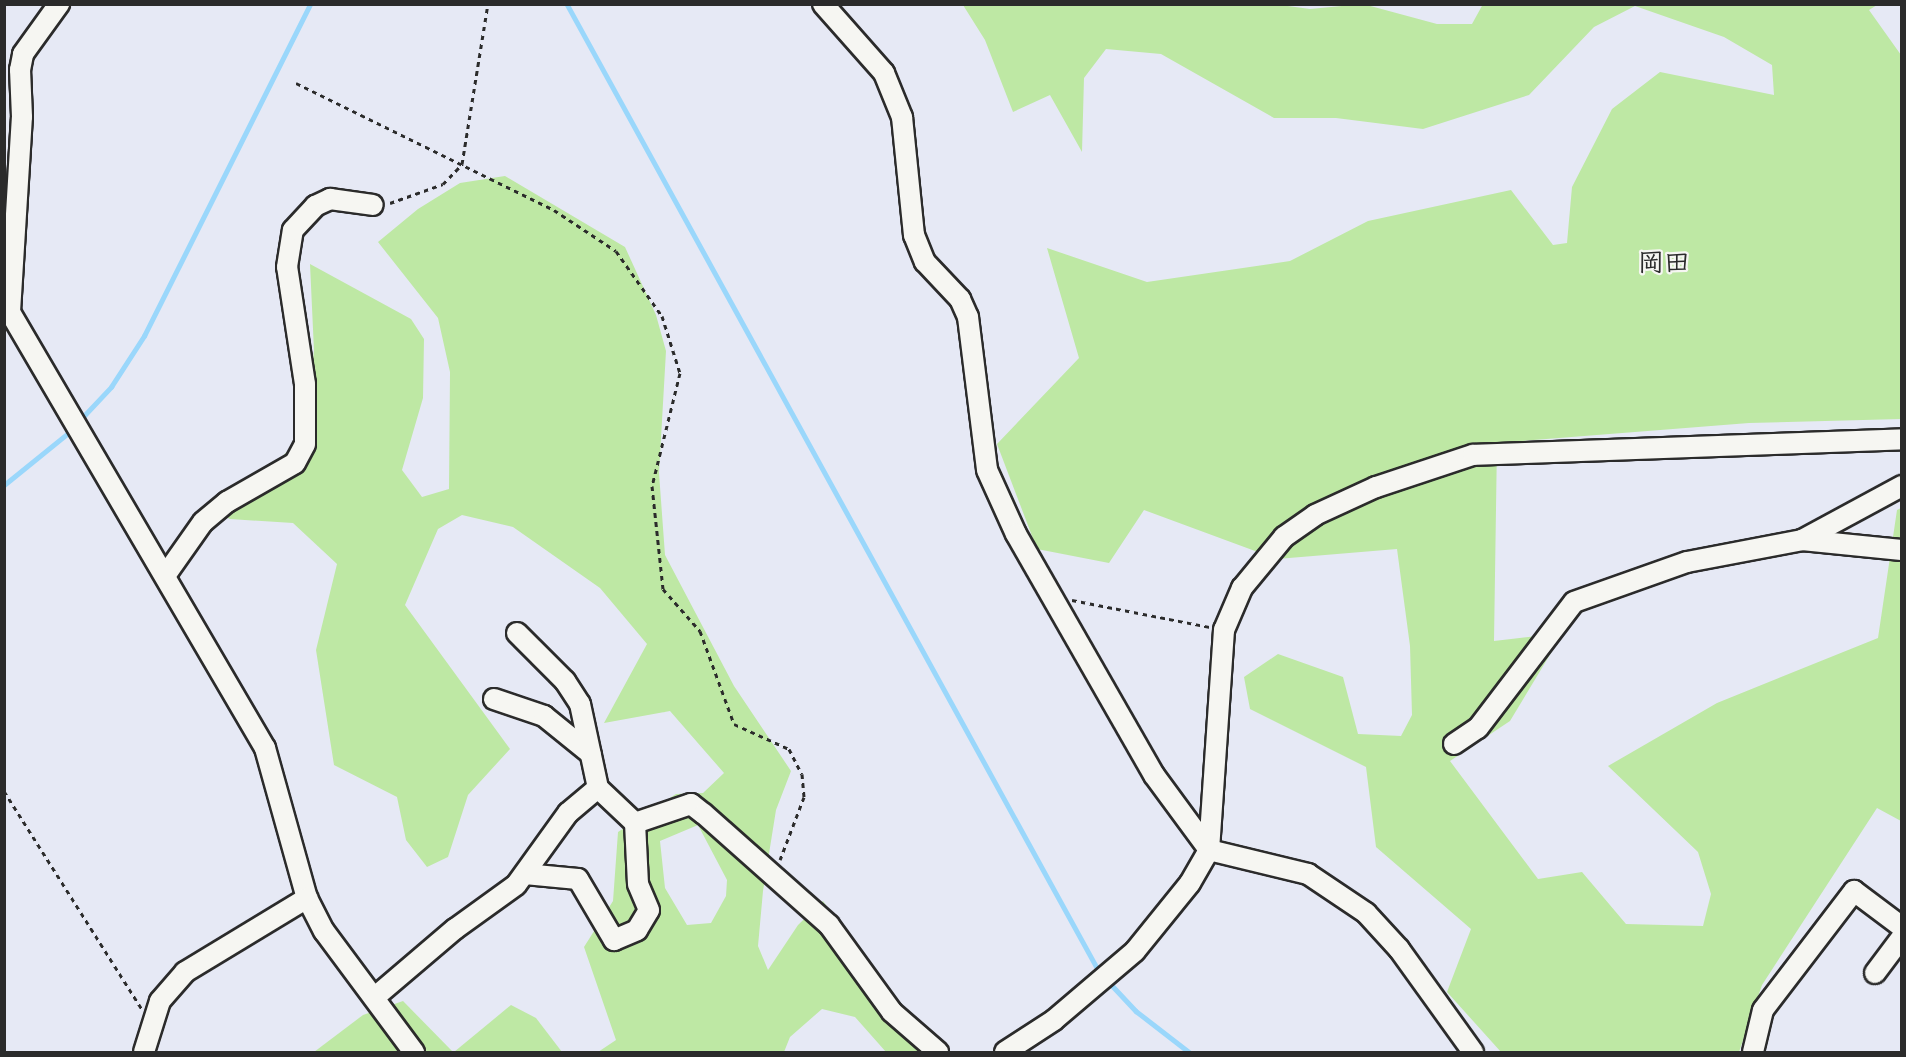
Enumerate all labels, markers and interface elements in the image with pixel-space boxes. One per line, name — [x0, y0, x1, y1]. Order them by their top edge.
district label: 岡田 — [1638, 248, 1690, 280]

